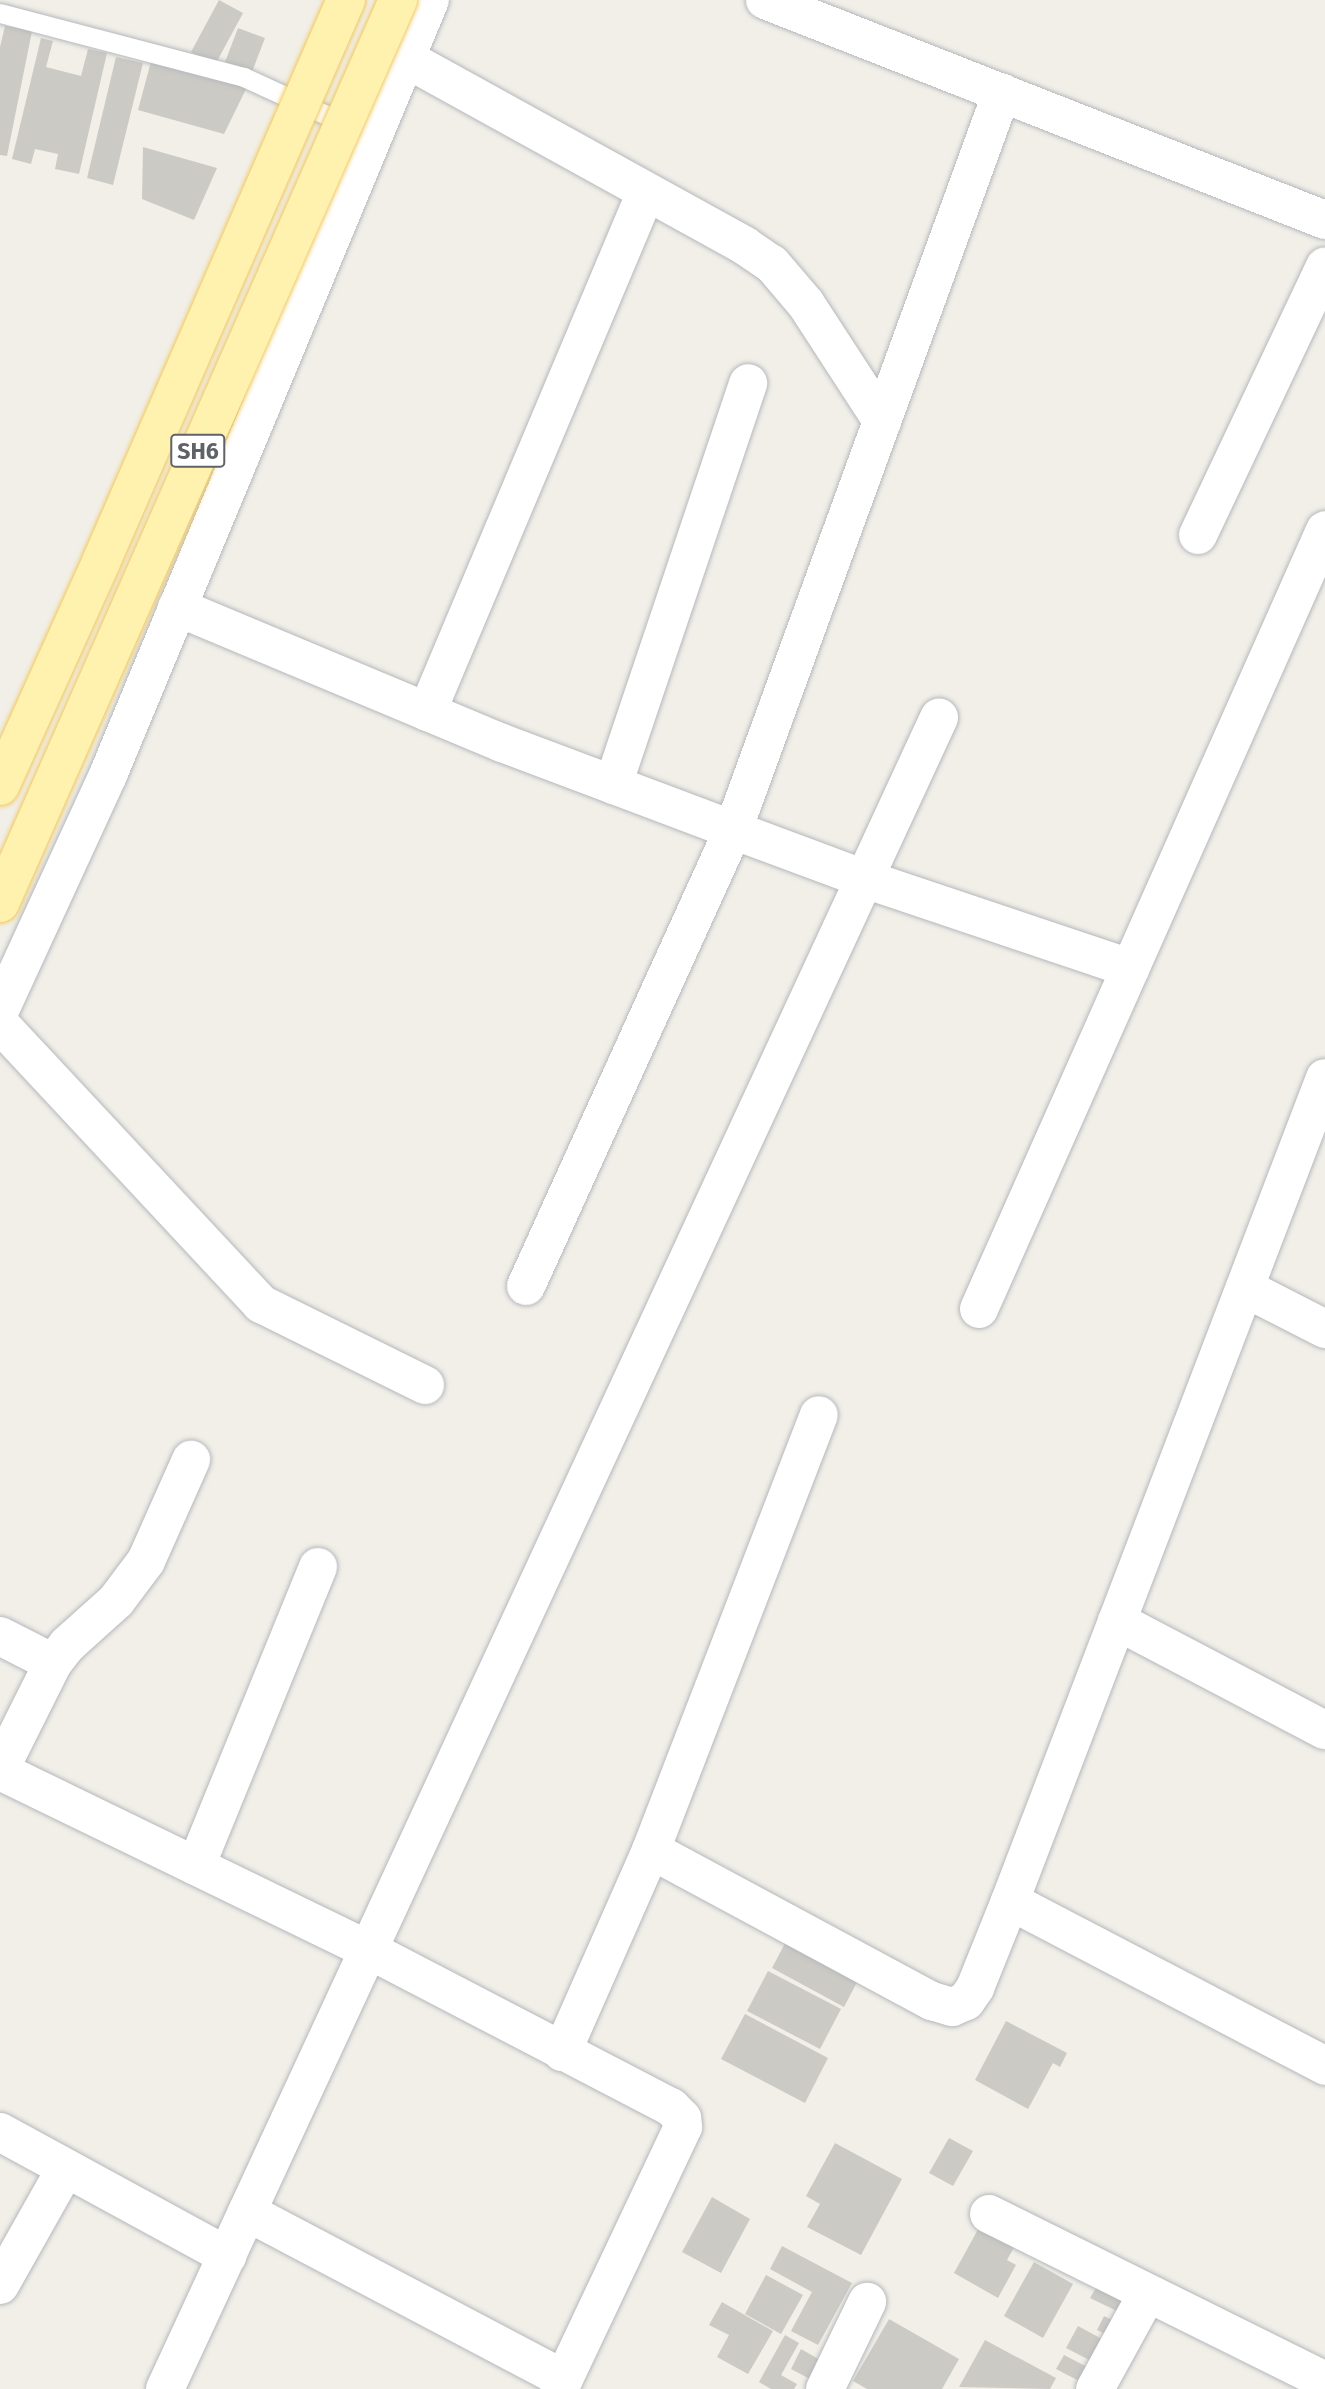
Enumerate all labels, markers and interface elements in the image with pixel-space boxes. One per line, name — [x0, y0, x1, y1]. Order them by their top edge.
road number: SH6 — [170, 432, 226, 471]

